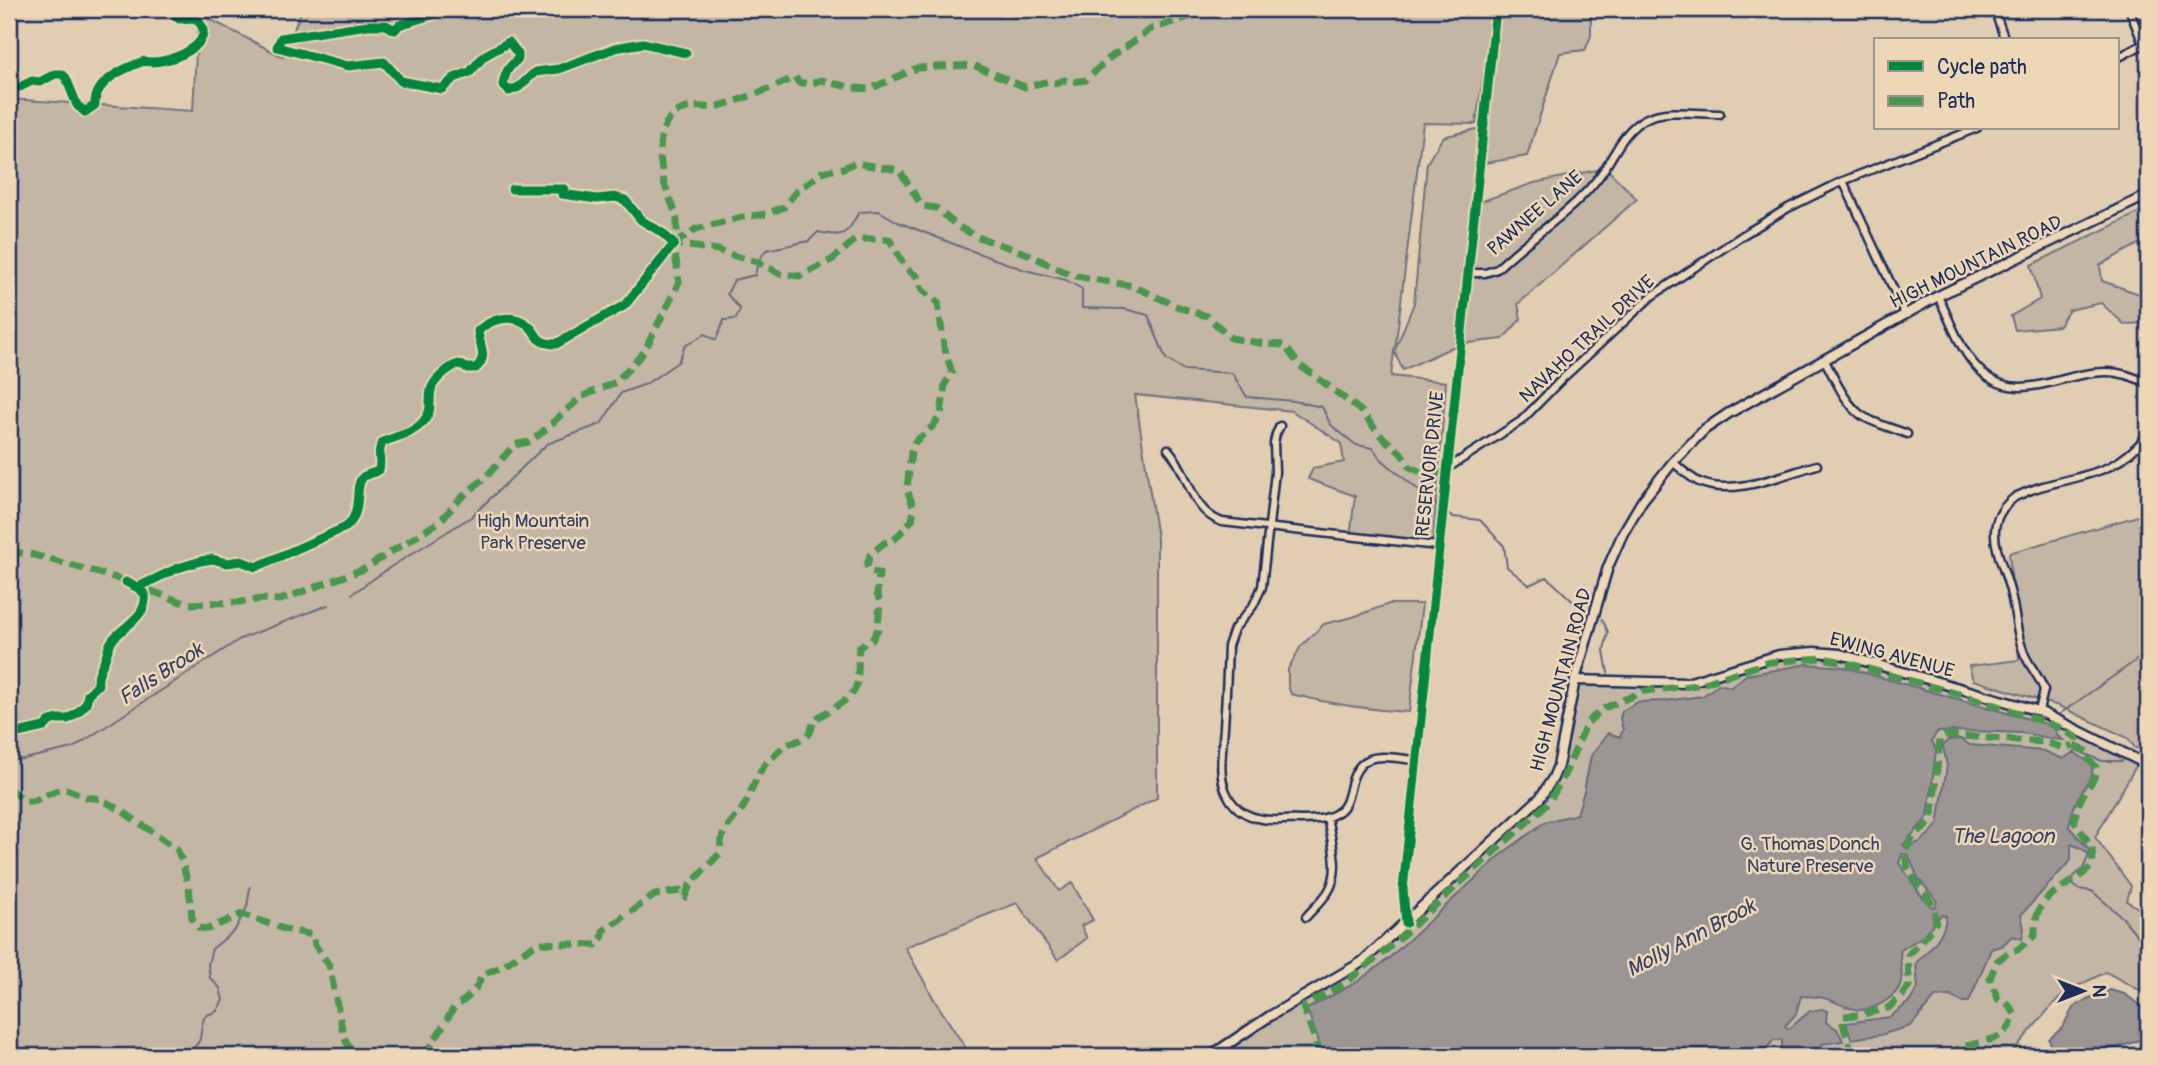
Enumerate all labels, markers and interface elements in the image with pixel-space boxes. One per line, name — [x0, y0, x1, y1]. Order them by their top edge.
legend — [1874, 38, 2118, 130]
text: Cycle path — [1937, 54, 2027, 81]
text: Path — [1937, 88, 1975, 115]
street label: PAWNEE LANE — [1482, 165, 1588, 261]
street label: HIGH MOUNTAIN ROAD — [1886, 210, 2066, 314]
street label: NAVAHO TRAIL DRIVE — [1514, 270, 1660, 408]
street label: RESERVOIR DRIVE — [1410, 390, 1450, 538]
park label: High Mountain Park Preserve — [477, 509, 589, 555]
street label: HIGH MOUNTAIN ROAD — [1525, 586, 1597, 774]
street label: EWING AVENUE — [1827, 627, 1957, 683]
water label: Falls Brook — [114, 635, 210, 711]
water label: The Lagoon — [1952, 823, 2056, 850]
park label: G. Thomas Donch Nature Preserve — [1740, 832, 1880, 878]
water label: Molly Ann Brook — [1622, 892, 1762, 983]
north arrow — [2048, 956, 2118, 1026]
text: N — [2087, 985, 2111, 998]

